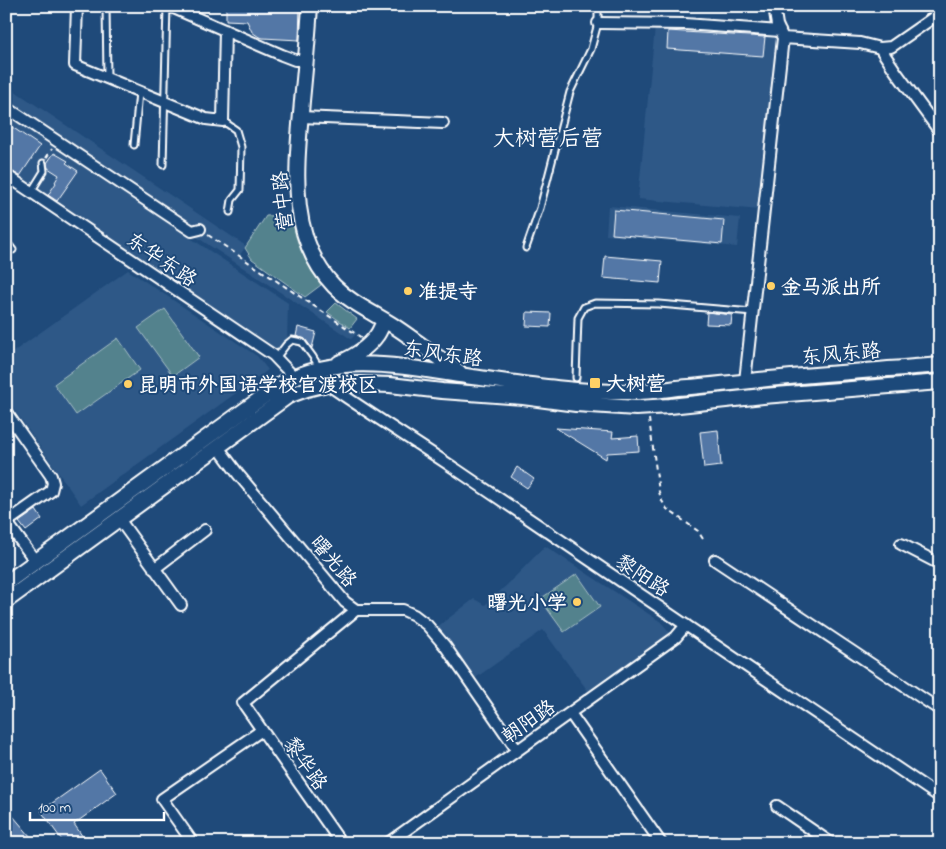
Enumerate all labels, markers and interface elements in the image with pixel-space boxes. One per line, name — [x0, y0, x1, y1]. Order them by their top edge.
district label: 大树营后营 — [493, 124, 603, 156]
street label: 营中路 — [267, 168, 302, 232]
street label: 东华东路 — [119, 227, 203, 296]
place label: 金马派出所 — [781, 274, 881, 303]
place label: 准提寺 — [418, 279, 478, 308]
marker: 金马派出所 — [765, 280, 777, 292]
marker: 准提寺 — [402, 285, 414, 297]
street label: 东风东路 — [401, 336, 485, 376]
street label: 东风东路 — [800, 337, 883, 373]
place label: 大树营 — [606, 371, 666, 400]
place label: 昆明市外国语学校官渡校区 — [138, 372, 378, 401]
marker: 大树营 — [588, 376, 602, 390]
marker: 昆明市外国语学校官渡校区 — [122, 378, 134, 390]
street label: 曙光路 — [302, 530, 363, 596]
street label: 黎阳路 — [609, 549, 676, 606]
place label: 曙光小学 — [487, 590, 567, 619]
marker: 曙光小学 — [571, 596, 583, 608]
street label: 朝阳路 — [497, 693, 563, 752]
street label: 黎华路 — [275, 732, 334, 798]
scale bar — [30, 789, 164, 821]
text: 100 m — [38, 797, 71, 819]

